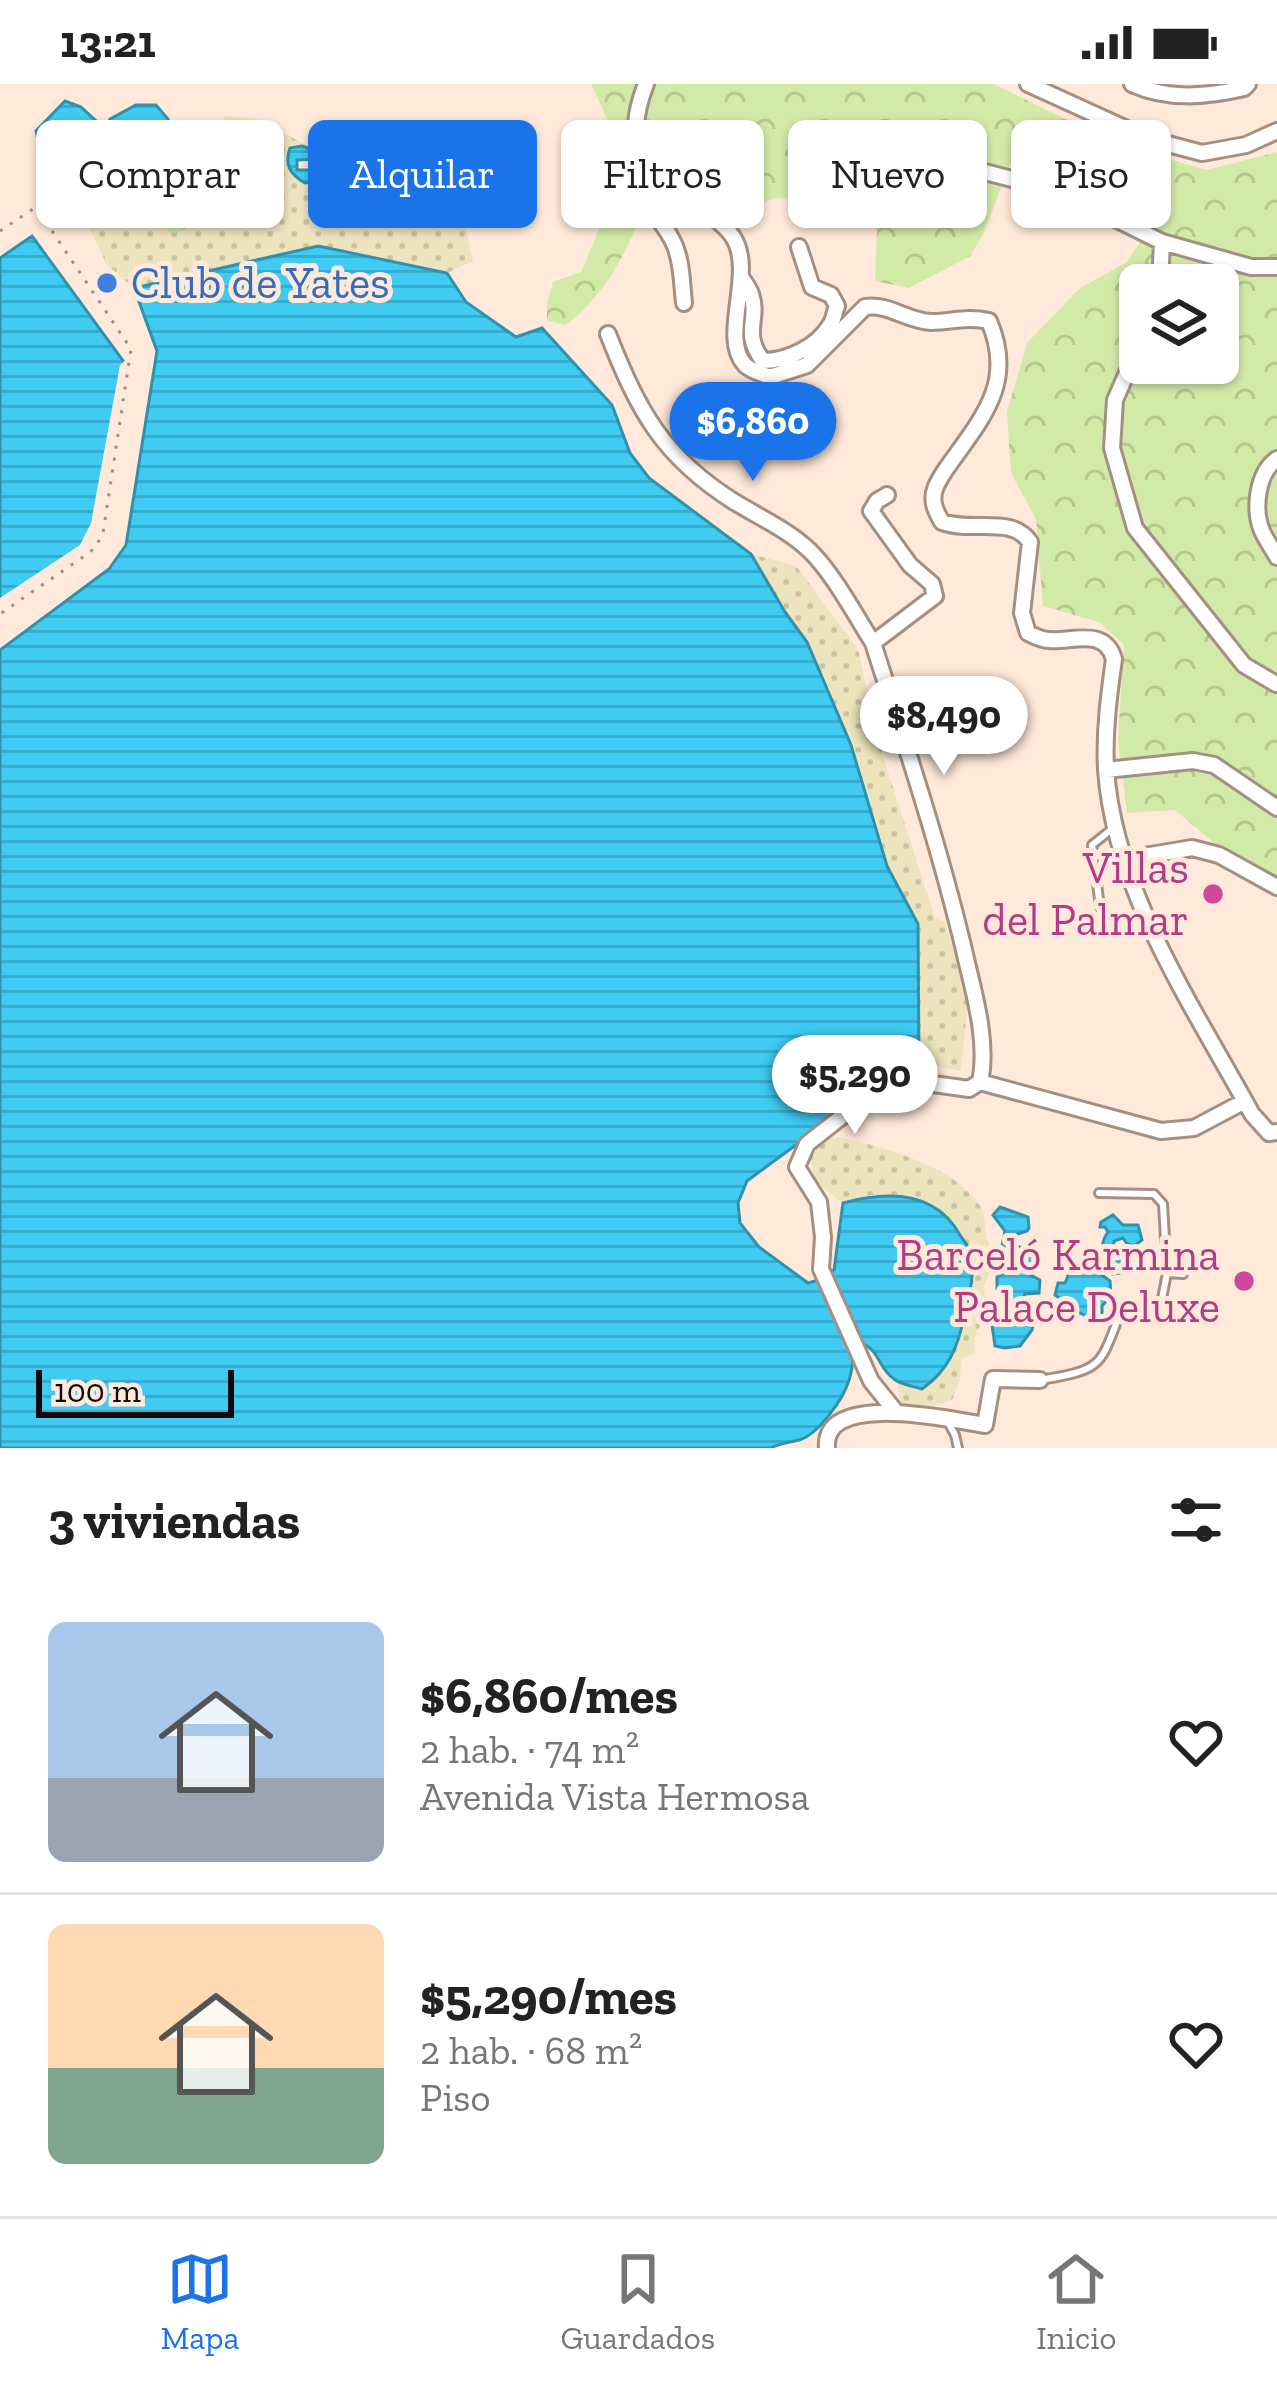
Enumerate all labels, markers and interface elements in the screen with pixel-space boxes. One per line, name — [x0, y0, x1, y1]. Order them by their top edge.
text: 13:21 — [60, 15, 156, 69]
chip: Comprar — [36, 120, 284, 228]
chip: Alquilar — [308, 120, 537, 228]
chip: Filtros — [561, 120, 764, 228]
chip: Nuevo — [788, 120, 987, 228]
chip: Piso — [1011, 120, 1171, 228]
place label: Club de Yates — [131, 256, 390, 310]
map controls — [1119, 264, 1239, 384]
button: layers — [1119, 264, 1239, 384]
marker: Club de Yates — [94, 270, 120, 296]
pin: $6,860 — [655, 382, 851, 484]
text: $6,860 — [696, 397, 810, 444]
pin: $8,490 — [846, 676, 1042, 778]
text: $8,490 — [887, 691, 1001, 738]
place label: Villas del Palmar — [982, 841, 1189, 947]
marker: Villas del Palmar — [1200, 881, 1226, 907]
pin: $5,290 — [757, 1035, 953, 1137]
text: $5,290 — [799, 1050, 911, 1097]
place label: Barceló Karmina Palace Deluxe — [896, 1228, 1220, 1334]
marker: Barceló Karmina Palace Deluxe — [1231, 1268, 1257, 1294]
scale bar — [36, 1364, 234, 1417]
text: 100 m — [54, 1371, 141, 1410]
icon: filters — [1163, 1487, 1229, 1553]
text: 3 viviendas — [48, 1490, 300, 1551]
text: $6,860/mes — [420, 1665, 678, 1726]
icon: home — [144, 1670, 288, 1814]
icon: heart — [1163, 1709, 1229, 1775]
text: 2 hab. · 74 m² — [420, 1726, 639, 1773]
text: Avenida Vista Hermosa — [420, 1773, 810, 1820]
text: $5,290/mes — [420, 1966, 677, 2027]
icon: home — [144, 1972, 288, 2116]
icon: heart — [1163, 2011, 1229, 2077]
text: 2 hab. · 68 m² — [420, 2027, 642, 2074]
text: Piso — [420, 2074, 490, 2121]
tab: Mapa — [161, 2246, 239, 2357]
tab: Guardados — [560, 2246, 715, 2357]
tab: Inicio — [1036, 2246, 1116, 2357]

